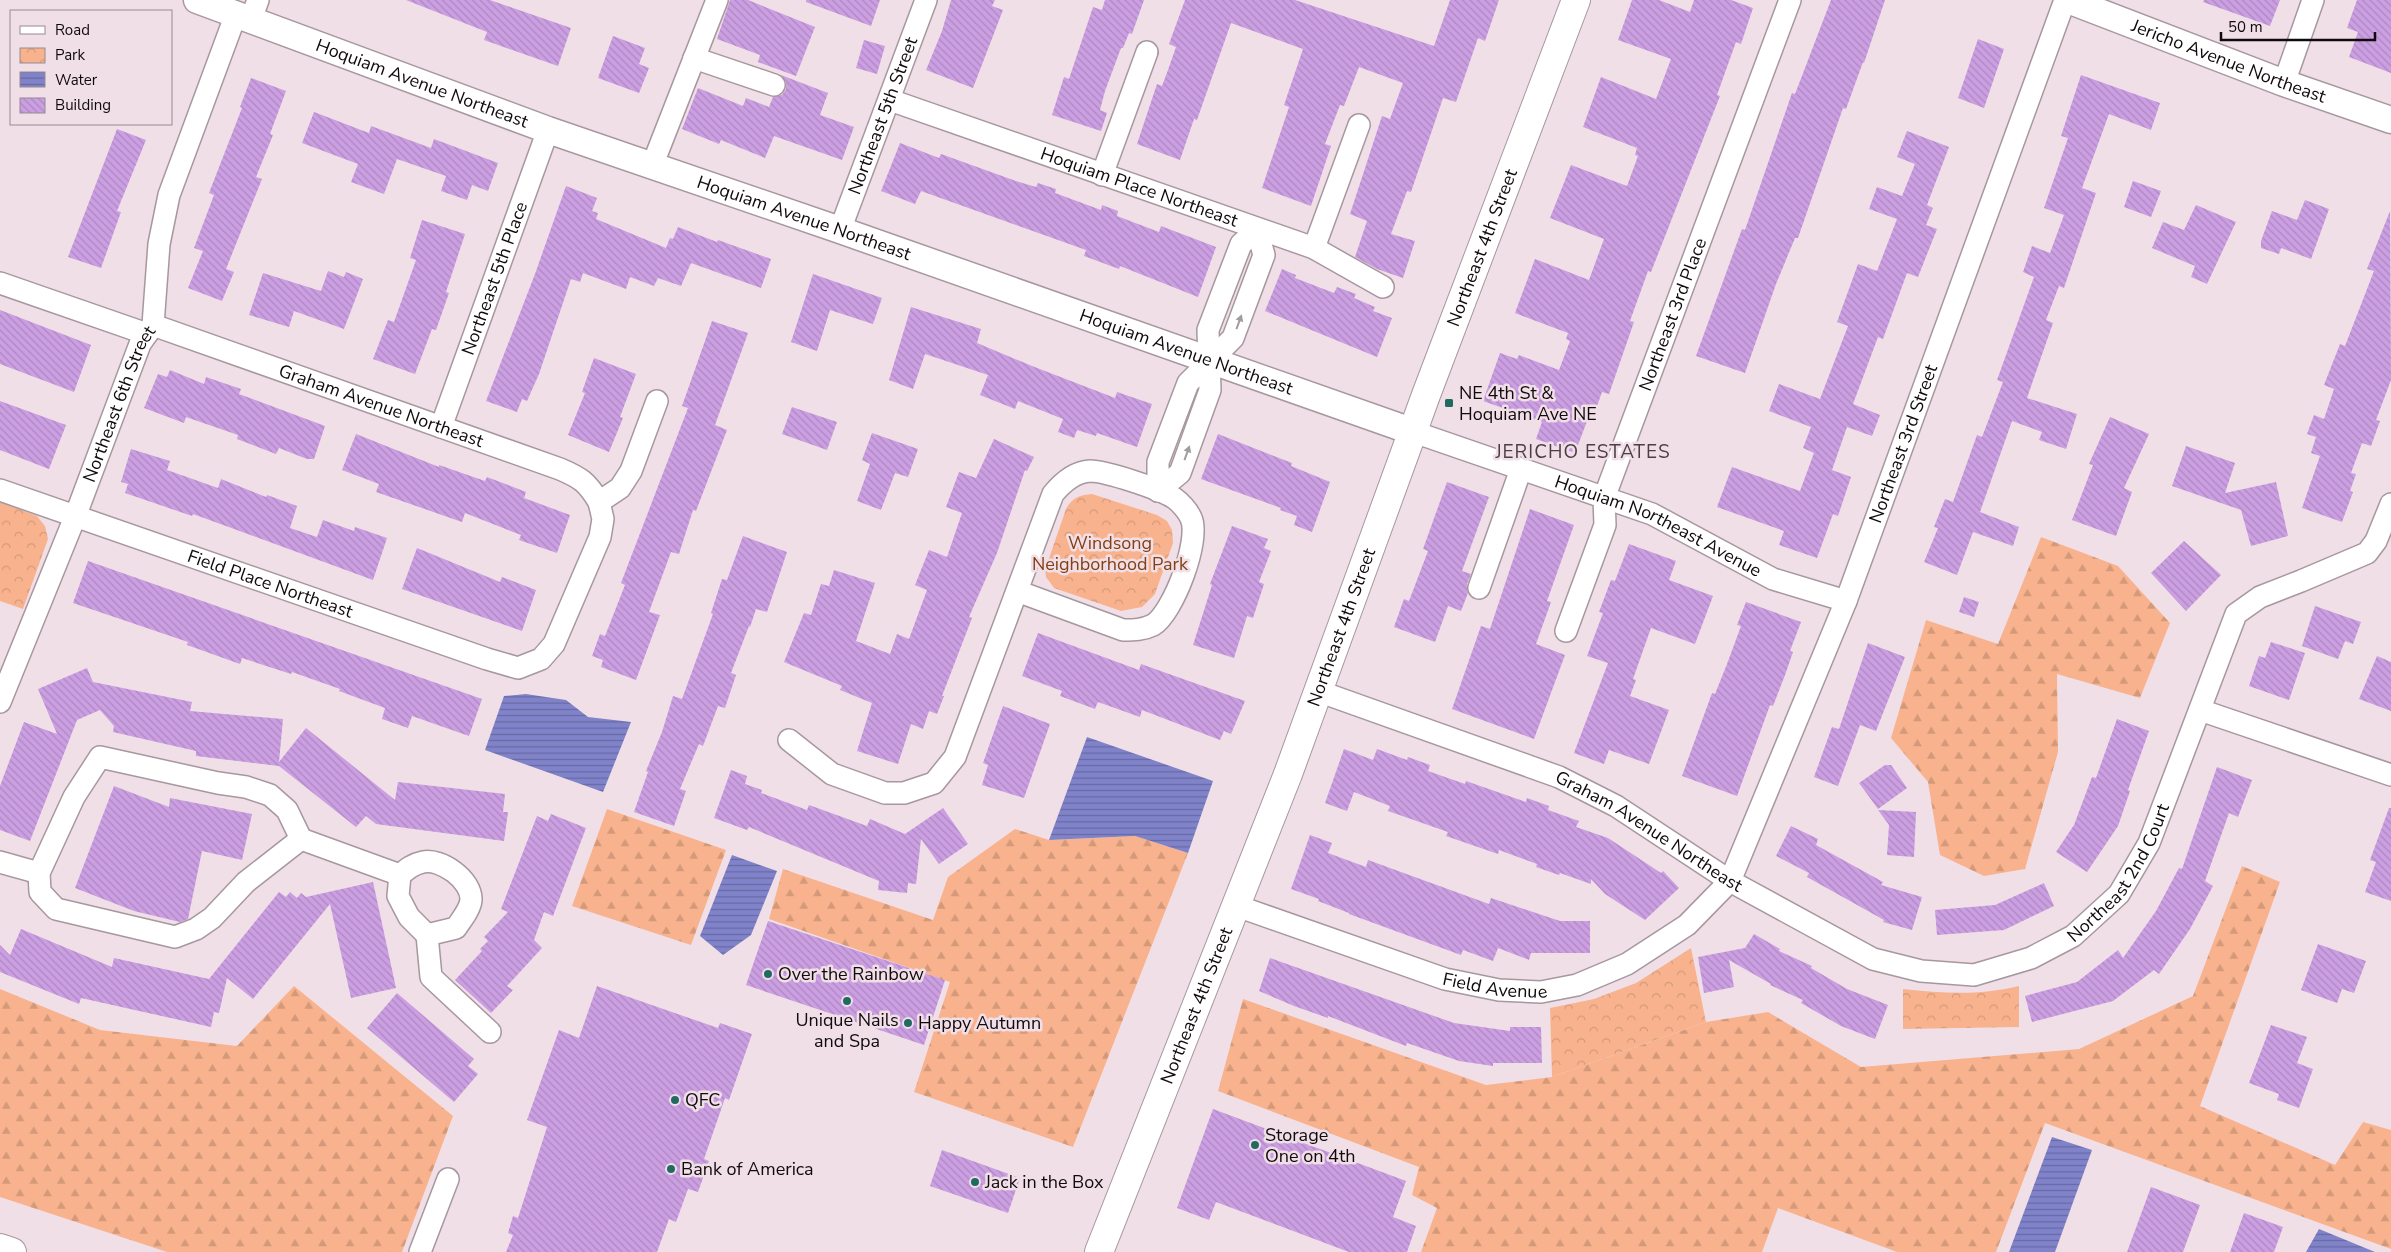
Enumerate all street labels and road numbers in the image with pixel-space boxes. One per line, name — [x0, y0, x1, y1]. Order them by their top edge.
street label: Jericho Avenue Northeast — [2127, 13, 2330, 109]
street label: Hoquiam Avenue Northeast — [312, 33, 532, 134]
street label: Northeast 5th Street — [842, 33, 923, 198]
street label: Hoquiam Place Northeast — [1037, 141, 1242, 233]
street label: Northeast 4th Street — [1441, 165, 1523, 330]
street label: Hoquiam Avenue Northeast — [694, 170, 915, 266]
street label: Northeast 5th Place — [456, 198, 533, 358]
street label: Northeast 3rd Place — [1633, 234, 1712, 394]
street label: Hoquiam Avenue Northeast — [1076, 303, 1297, 401]
street label: Northeast 6th Street — [77, 320, 162, 486]
street label: Graham Avenue Northeast — [276, 358, 487, 453]
street label: Northeast 3rd Street — [1863, 361, 1943, 526]
street label: Hoquiam Northeast Avenue — [1551, 469, 1766, 583]
street label: Field Place Northeast — [184, 544, 357, 624]
street label: Northeast 4th Street — [1302, 544, 1381, 710]
street label: Graham Avenue Northeast — [1551, 765, 1747, 898]
street label: Northeast 2nd Court — [2062, 800, 2175, 948]
street label: Northeast 4th Street — [1155, 923, 1238, 1087]
street label: Field Avenue — [1441, 967, 1549, 1004]

